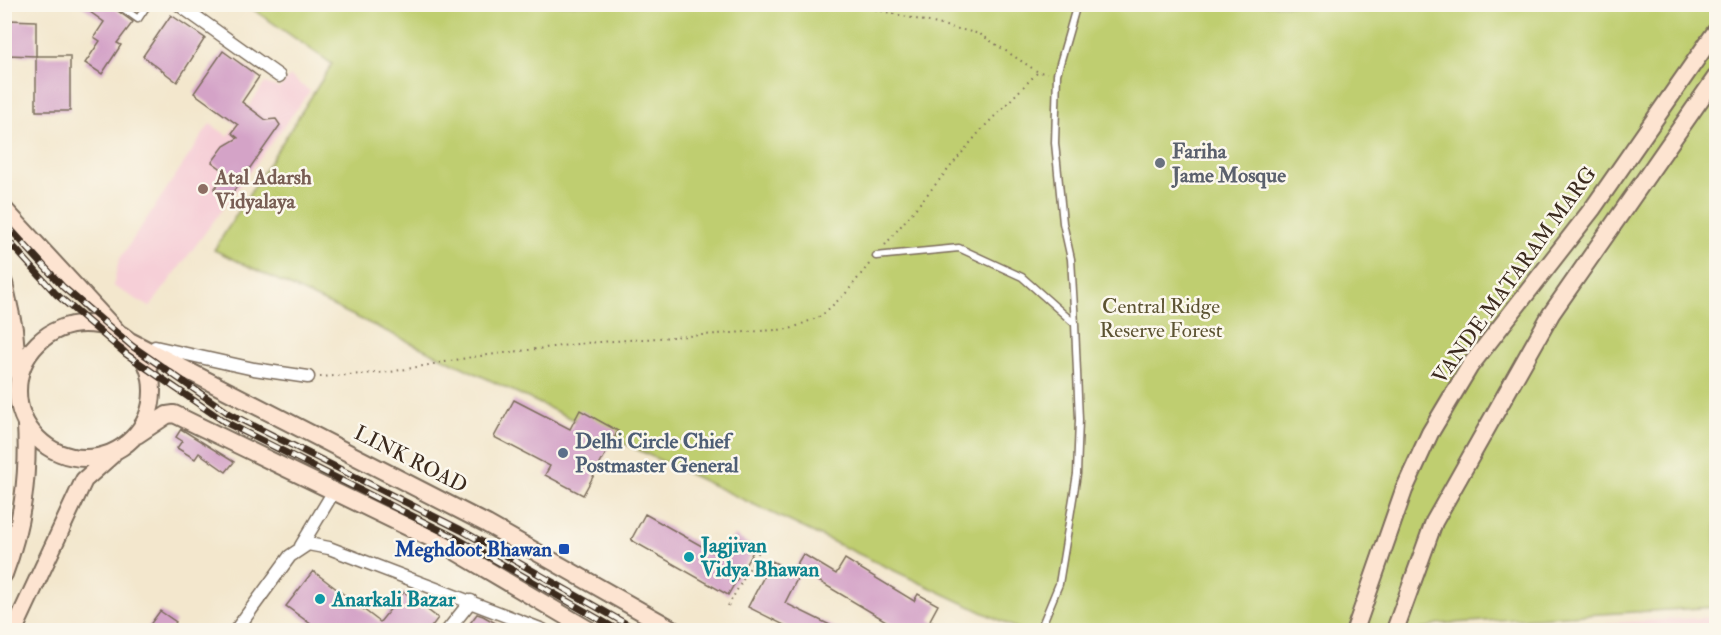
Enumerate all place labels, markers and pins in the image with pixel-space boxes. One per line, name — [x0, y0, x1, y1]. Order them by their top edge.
place label: Fariha Jame Mosque — [1171, 138, 1286, 189]
marker: Fariha Jame Mosque — [1153, 156, 1167, 170]
place label: Atal Adarsh Vidyalaya — [214, 164, 312, 215]
marker: Atal Adarsh Vidyalaya — [196, 182, 210, 196]
place label: Delhi Circle Chief Postmaster General — [575, 428, 739, 479]
marker: Delhi Circle Chief Postmaster General — [556, 446, 570, 460]
place label: Jagjivan Vidya Bhawan — [700, 532, 819, 583]
place label: Meghdoot Bhawan — [394, 536, 552, 563]
marker: Meghdoot Bhawan — [557, 542, 571, 556]
marker: Jagjivan Vidya Bhawan — [682, 550, 696, 564]
place label: Anarkali Bazar — [331, 586, 457, 613]
marker: Anarkali Bazar — [313, 592, 327, 606]

